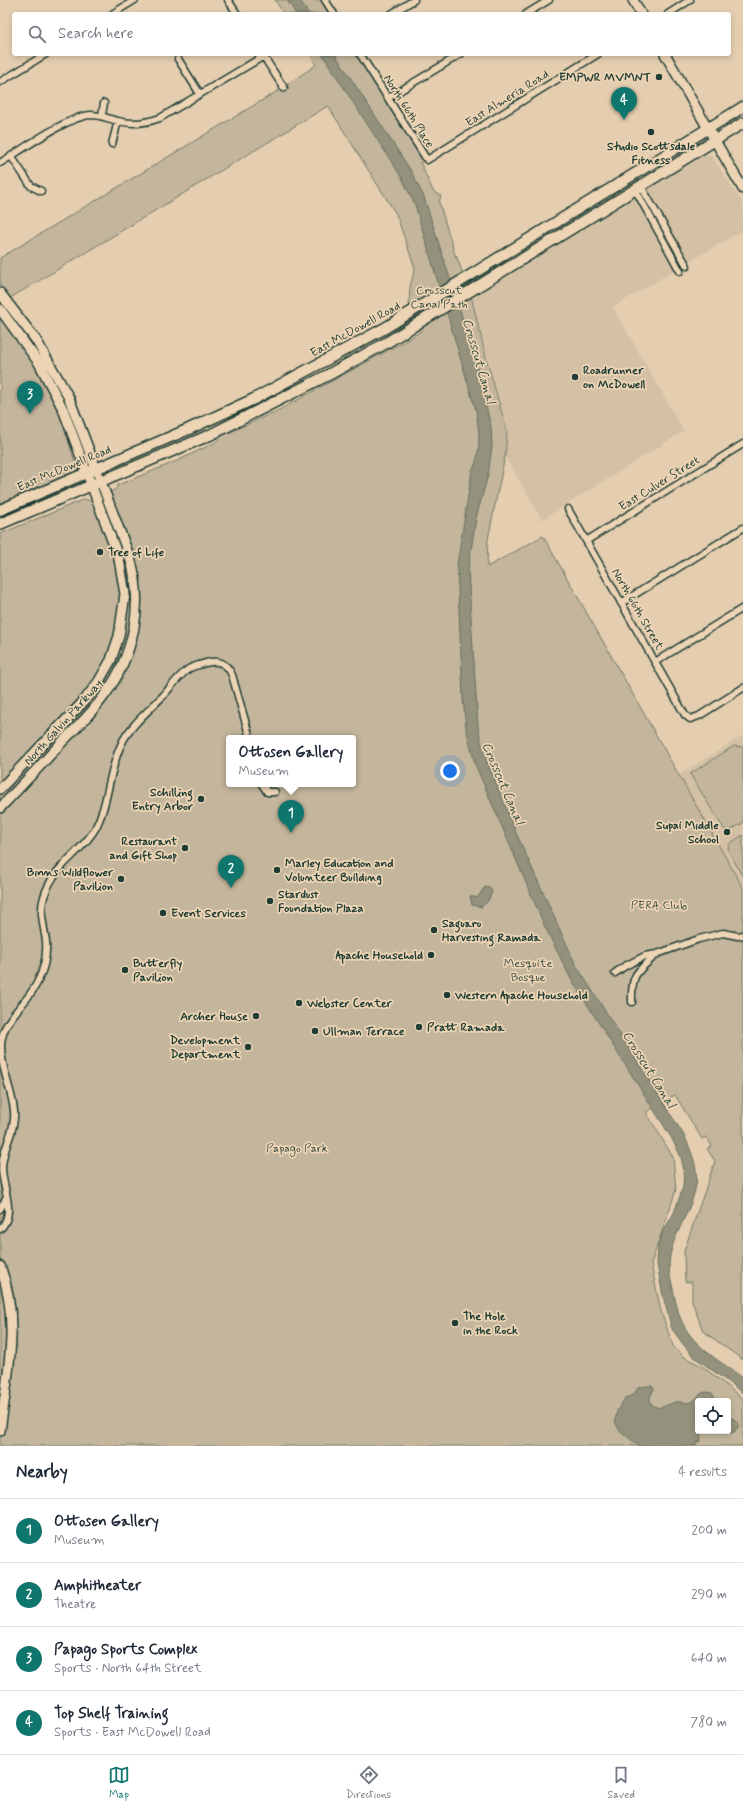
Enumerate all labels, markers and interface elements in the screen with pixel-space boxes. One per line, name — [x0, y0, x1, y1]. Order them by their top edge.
search box — [12, 12, 731, 56]
icon: search — [26, 23, 48, 45]
text: Search here — [58, 24, 134, 44]
street label: East Almeria Road — [463, 67, 552, 131]
place label: EMPWR MVMNT — [559, 70, 651, 86]
street label: North 66th Place — [379, 72, 437, 151]
marker: EMPWR MVMNT — [654, 72, 664, 82]
pin: 4 — [611, 87, 637, 120]
marker: Studio Scottsdale Fitness — [646, 127, 656, 137]
place label: Studio Scottsdale Fitness — [607, 139, 696, 169]
park label: Crosscut Canal Path — [410, 283, 468, 313]
street label: East McDowell Road — [308, 298, 403, 361]
water label: Crosscut Canal — [458, 317, 499, 407]
place label: Roadrunner on McDowell — [583, 363, 646, 393]
marker: Roadrunner on McDowell — [570, 372, 580, 382]
pin: 3 — [17, 381, 43, 414]
street label: East McDowell Road — [15, 442, 114, 496]
street label: East Culver Street — [616, 452, 703, 515]
place label: Tree of Life — [108, 545, 165, 561]
marker: Tree of Life — [95, 547, 105, 557]
street label: North 66th Street — [607, 566, 667, 653]
street label: North Galvin Parkway — [21, 676, 107, 769]
popup — [226, 735, 356, 787]
water label: Crosscut Canal — [478, 740, 528, 828]
text: Ottosen Gallery — [239, 743, 343, 763]
your location — [440, 761, 460, 781]
text: Museum — [239, 763, 289, 780]
place label: Schilling Entry Arbor — [132, 785, 193, 815]
marker: Schilling Entry Arbor — [196, 794, 206, 804]
pin: 1 — [278, 800, 304, 833]
place label: Supai Middle School — [656, 818, 720, 848]
marker: Supai Middle School — [722, 827, 732, 837]
place label: Restaurant and Gift Shop — [110, 834, 177, 864]
marker: Restaurant and Gift Shop — [180, 843, 190, 853]
pin: 2 — [218, 855, 244, 888]
place label: Marley Education and Volunteer Building — [285, 856, 393, 886]
place label: Binns Wildflower Pavilion — [27, 865, 114, 895]
marker: Marley Education and Volunteer Building — [272, 865, 282, 875]
marker: Binns Wildflower Pavilion — [116, 874, 126, 884]
place label: Stardust Foundation Plaza — [278, 887, 363, 917]
marker: Stardust Foundation Plaza — [265, 896, 275, 906]
park label: PERA Club — [631, 898, 687, 914]
place label: Event Services — [171, 906, 246, 922]
marker: Event Services — [158, 908, 168, 918]
place label: Saguaro Harvesting Ramada — [442, 916, 541, 947]
marker: Saguaro Harvesting Ramada — [429, 925, 439, 935]
place label: Apache Household — [335, 948, 423, 964]
marker: Apache Household — [426, 950, 436, 960]
place label: Butterfly Pavilion — [133, 956, 182, 986]
park label: Mesquite Bosque — [504, 956, 552, 986]
marker: Butterfly Pavilion — [120, 965, 130, 975]
place label: Western Apache Household — [454, 988, 588, 1004]
marker: Western Apache Household — [442, 990, 452, 1000]
place label: Webster Center — [306, 996, 393, 1012]
marker: Webster Center — [294, 998, 304, 1008]
place label: Archer House — [180, 1009, 248, 1025]
marker: Archer House — [251, 1011, 261, 1021]
place label: Pratt Ramada — [427, 1020, 505, 1036]
marker: Pratt Ramada — [414, 1022, 424, 1032]
place label: Ullman Terrace — [323, 1024, 405, 1040]
marker: Ullman Terrace — [310, 1026, 320, 1036]
water label: Crosscut Canal — [618, 1028, 680, 1112]
place label: Development Department — [170, 1033, 241, 1063]
marker: Development Department — [243, 1042, 253, 1052]
park label: Papago Park — [266, 1141, 328, 1157]
place label: The Hole in the Rock — [463, 1309, 518, 1339]
marker: The Hole in the Rock — [450, 1318, 460, 1328]
map controls — [695, 1398, 731, 1434]
button: locate — [695, 1398, 731, 1434]
text: Nearby — [16, 1461, 68, 1483]
text: 4 results — [678, 1464, 727, 1481]
text: Ottosen Gallery — [54, 1512, 159, 1532]
text: 1 — [26, 1522, 32, 1539]
text: 200 m — [692, 1522, 727, 1539]
text: Museum — [54, 1532, 105, 1549]
text: Amphitheater — [54, 1576, 141, 1596]
text: 2 — [26, 1586, 32, 1603]
text: 290 m — [691, 1586, 727, 1603]
text: Theatre — [54, 1596, 96, 1613]
text: Papago Sports Complex — [54, 1640, 197, 1660]
text: 3 — [26, 1650, 32, 1667]
text: 640 m — [691, 1650, 727, 1667]
text: Sports · North 64th Street — [54, 1660, 202, 1677]
text: Top Shelf Training — [54, 1704, 169, 1724]
text: 4 — [25, 1714, 33, 1731]
text: 780 m — [690, 1714, 727, 1731]
text: Sports · East McDowell Road — [54, 1724, 211, 1741]
tab: Map — [108, 1764, 130, 1802]
tab: Directions — [346, 1764, 391, 1802]
tab: Saved — [607, 1764, 635, 1802]

